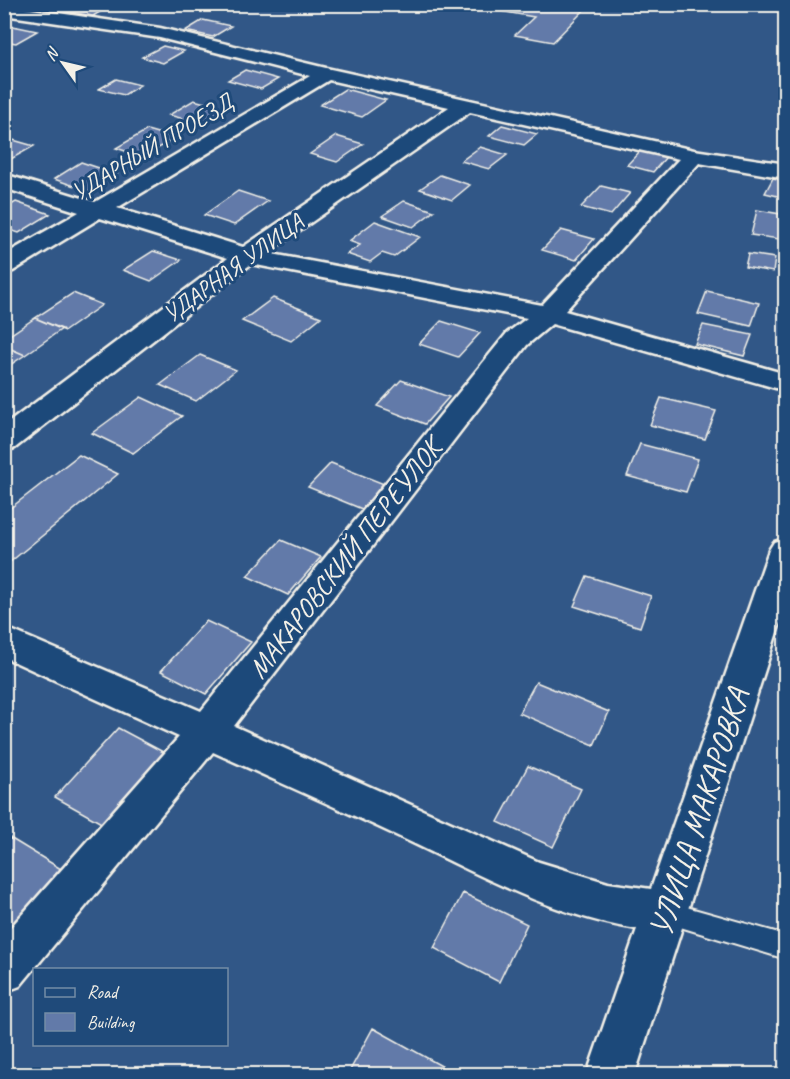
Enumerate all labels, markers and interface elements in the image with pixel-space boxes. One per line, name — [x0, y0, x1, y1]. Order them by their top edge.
north arrow — [33, 33, 93, 93]
text: N — [40, 43, 64, 65]
street label: УДАРНЫЙ ПРОЕЗД — [66, 86, 240, 207]
street label: УДАРНАЯ УЛИЦА — [157, 206, 310, 329]
street label: МАКАРОВСКИЙ ПЕРЕУЛОК — [240, 427, 452, 685]
street label: УЛИЦА МАКАРОВКА — [639, 682, 759, 942]
legend — [33, 968, 228, 1046]
text: Road — [87, 981, 120, 1003]
text: Building — [87, 1011, 136, 1033]

